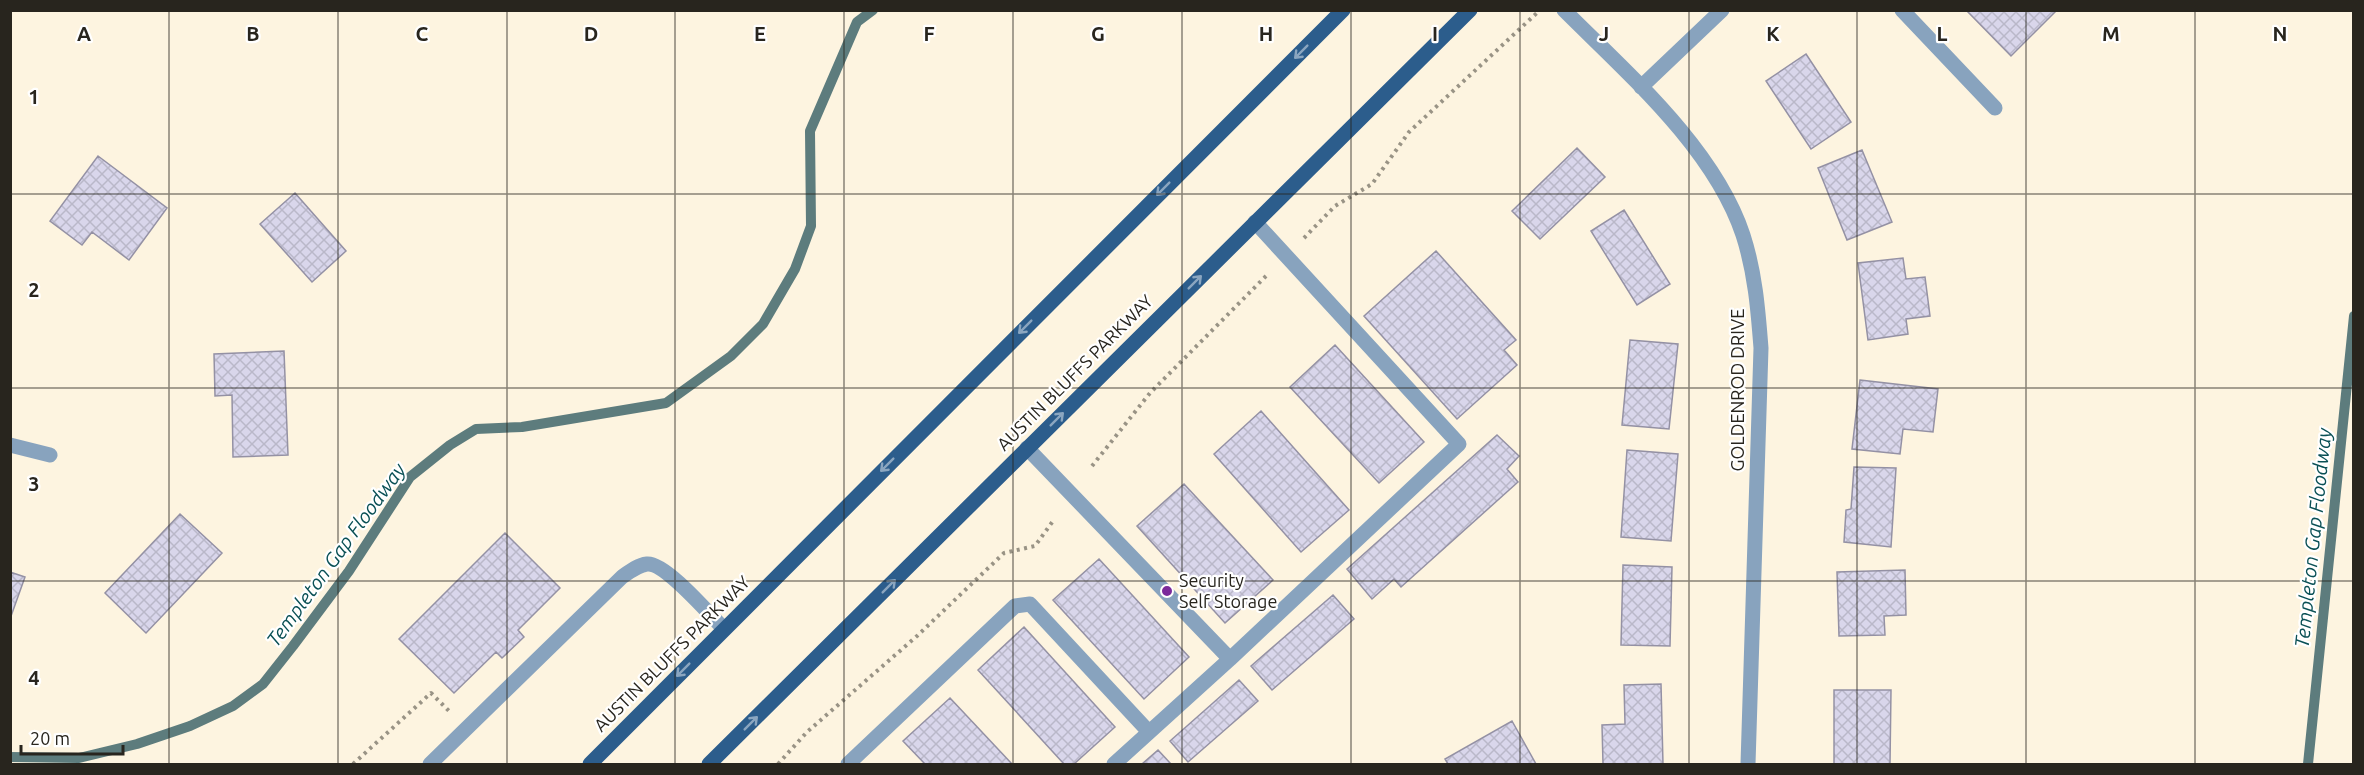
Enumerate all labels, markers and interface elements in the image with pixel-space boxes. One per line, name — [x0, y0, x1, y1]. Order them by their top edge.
text: A — [77, 22, 91, 45]
text: B — [246, 22, 260, 45]
text: C — [416, 22, 429, 45]
text: D — [584, 22, 598, 45]
text: E — [754, 22, 766, 45]
text: F — [923, 22, 935, 45]
text: G — [1091, 22, 1105, 45]
text: H — [1259, 22, 1273, 45]
text: I — [1432, 22, 1438, 45]
text: J — [1599, 22, 1609, 45]
text: K — [1766, 22, 1780, 45]
text: L — [1937, 22, 1948, 45]
text: M — [2102, 22, 2120, 45]
text: N — [2273, 22, 2287, 45]
one-way arrow — [1294, 44, 1309, 59]
text: 1 — [28, 85, 40, 108]
one-way arrow — [1156, 182, 1171, 197]
one-way arrow — [1188, 274, 1203, 289]
text: 2 — [28, 278, 40, 301]
street label: AUSTIN BLUFFS PARKWAY — [992, 290, 1157, 454]
street label: GOLDENROD DRIVE — [1727, 309, 1747, 471]
one-way arrow — [1018, 319, 1032, 334]
one-way arrow — [1049, 411, 1064, 426]
water label: Templeton Gap Floodway — [2290, 426, 2336, 649]
one-way arrow — [880, 457, 895, 472]
water label: Templeton Gap Floodway — [261, 458, 410, 651]
text: 3 — [28, 472, 40, 495]
place label: Security Self Storage — [1179, 570, 1277, 611]
street label: AUSTIN BLUFFS PARKWAY — [589, 571, 754, 735]
one-way arrow — [881, 578, 896, 593]
marker: Security Self Storage — [1160, 584, 1174, 598]
one-way arrow — [676, 663, 690, 678]
text: 4 — [28, 666, 40, 689]
one-way arrow — [743, 716, 758, 731]
scale bar — [21, 718, 123, 756]
text: 20 m — [30, 728, 70, 748]

